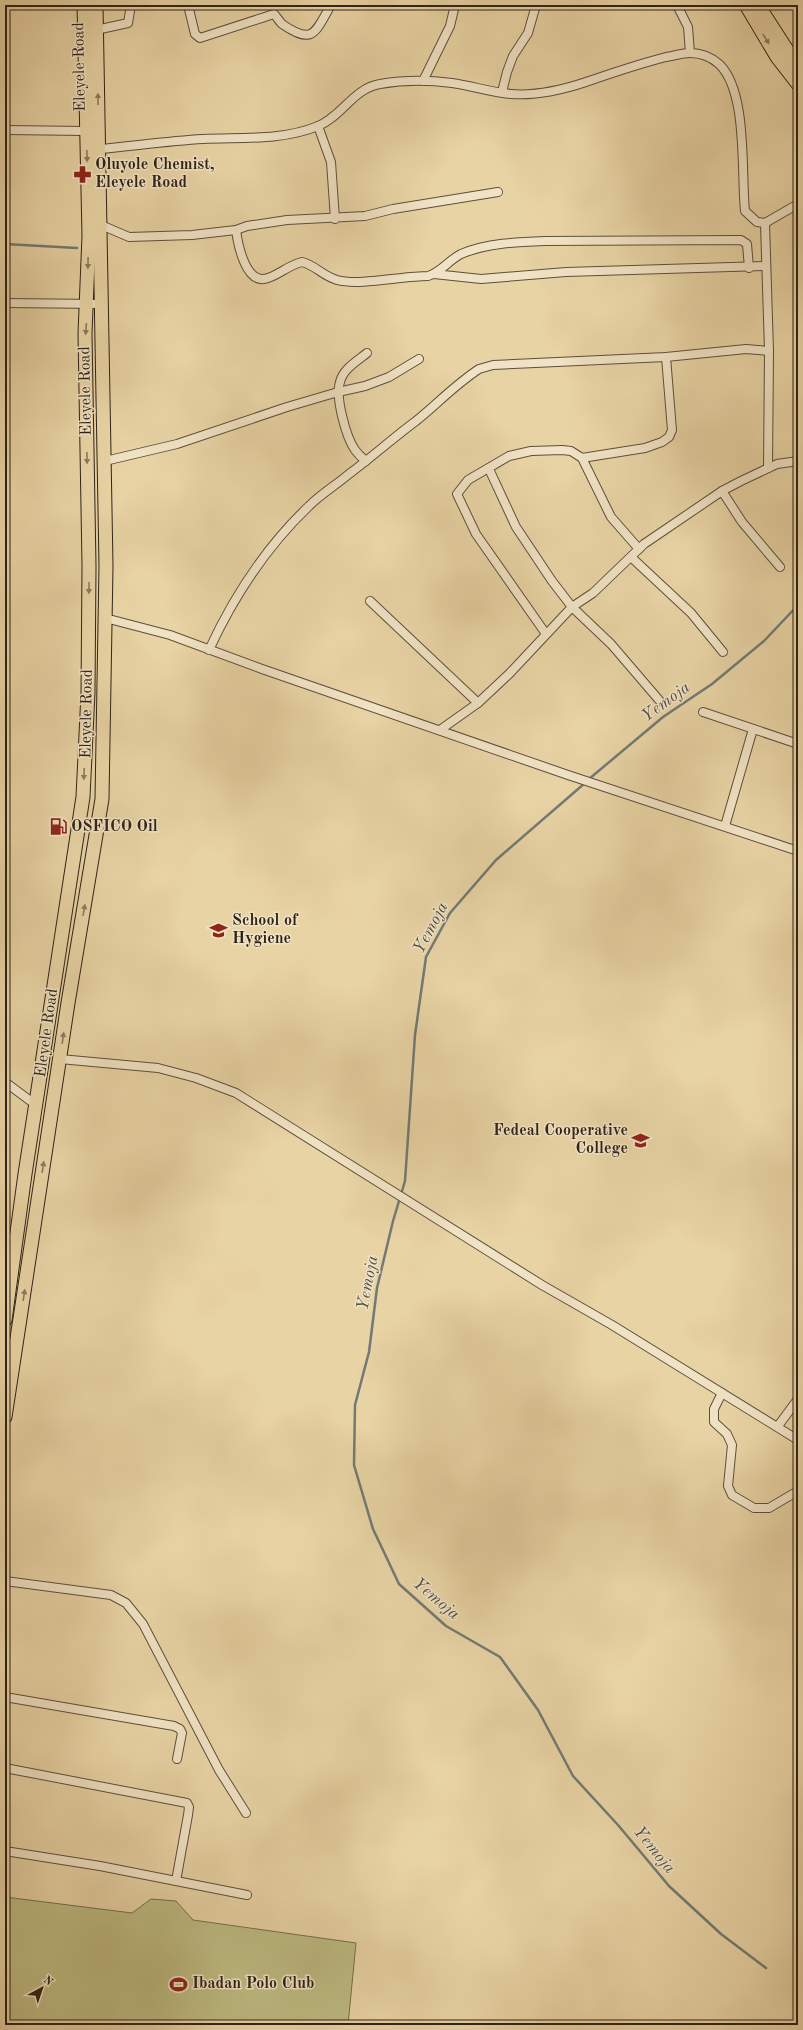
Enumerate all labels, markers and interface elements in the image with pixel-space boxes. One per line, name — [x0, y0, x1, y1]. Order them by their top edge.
street label: Eleyele Road — [71, 22, 89, 112]
one-way arrow — [762, 33, 769, 45]
one-way arrow — [95, 92, 101, 105]
one-way arrow — [84, 150, 90, 163]
place label: Oluyole Chemist, Eleyele Road — [95, 157, 215, 191]
pharmacy icon: Oluyole Chemist, Eleyele Road — [72, 164, 92, 184]
one-way arrow — [85, 257, 92, 269]
one-way arrow — [82, 322, 89, 335]
street label: Eleyele Road — [77, 346, 95, 436]
one-way arrow — [84, 452, 91, 464]
one-way arrow — [86, 582, 92, 595]
street label: Eleyele Road — [78, 669, 96, 759]
water label: Yemoja — [639, 679, 693, 725]
one-way arrow — [81, 768, 88, 780]
fuel station icon: OSFICO Oil — [48, 817, 68, 837]
place label: OSFICO Oil — [71, 819, 158, 835]
water label: Yemoja — [410, 900, 452, 956]
one-way arrow — [81, 904, 87, 916]
place label: School of Hygiene — [232, 913, 299, 947]
school or university icon: School of Hygiene — [209, 920, 229, 940]
street label: Eleyele Road — [33, 988, 61, 1078]
one-way arrow — [60, 1032, 66, 1044]
place label: Fedeal Cooperative College — [493, 1123, 628, 1157]
school or university icon: Fedeal Cooperative College — [631, 1130, 651, 1150]
one-way arrow — [40, 1161, 46, 1173]
water label: Yemoja — [354, 1254, 382, 1312]
one-way arrow — [21, 1289, 27, 1301]
water label: Yemoja — [409, 1575, 463, 1623]
water label: Yemoja — [630, 1823, 678, 1877]
north arrow — [22, 1968, 62, 2008]
sports icon: Ibadan Polo Club — [169, 1974, 189, 1994]
text: N — [41, 1975, 55, 1989]
place label: Ibadan Polo Club — [192, 1976, 314, 1992]

